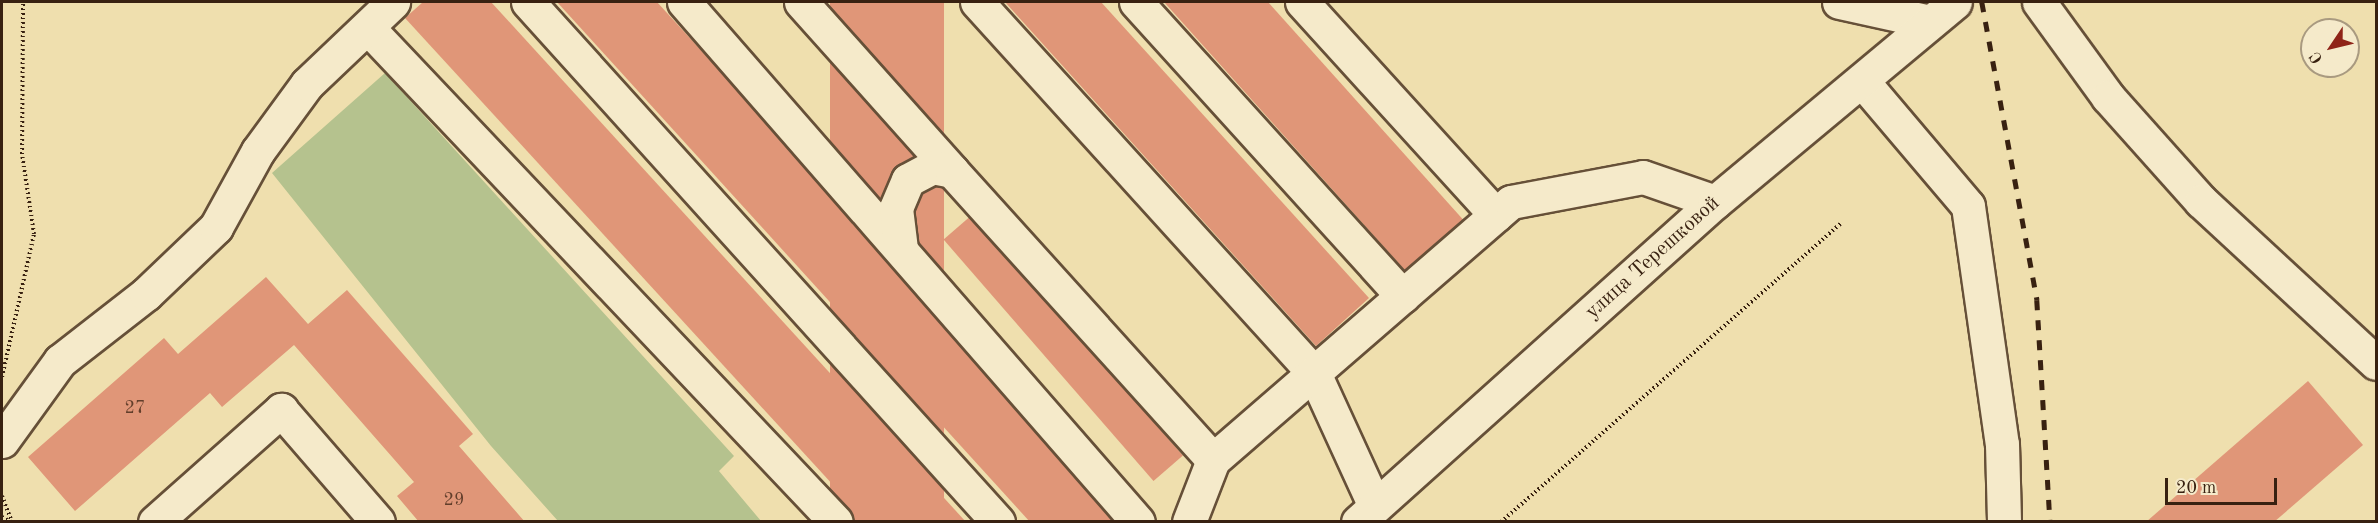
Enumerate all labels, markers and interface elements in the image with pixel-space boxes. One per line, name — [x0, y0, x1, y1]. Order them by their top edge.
north arrow — [2300, 18, 2360, 78]
text: С — [2307, 48, 2326, 66]
street label: улица Терешковой — [1581, 191, 1725, 325]
house number: 27 — [125, 397, 145, 419]
scale bar — [2168, 466, 2280, 504]
text: 20 m — [2176, 479, 2216, 497]
house number: 29 — [444, 489, 464, 511]

